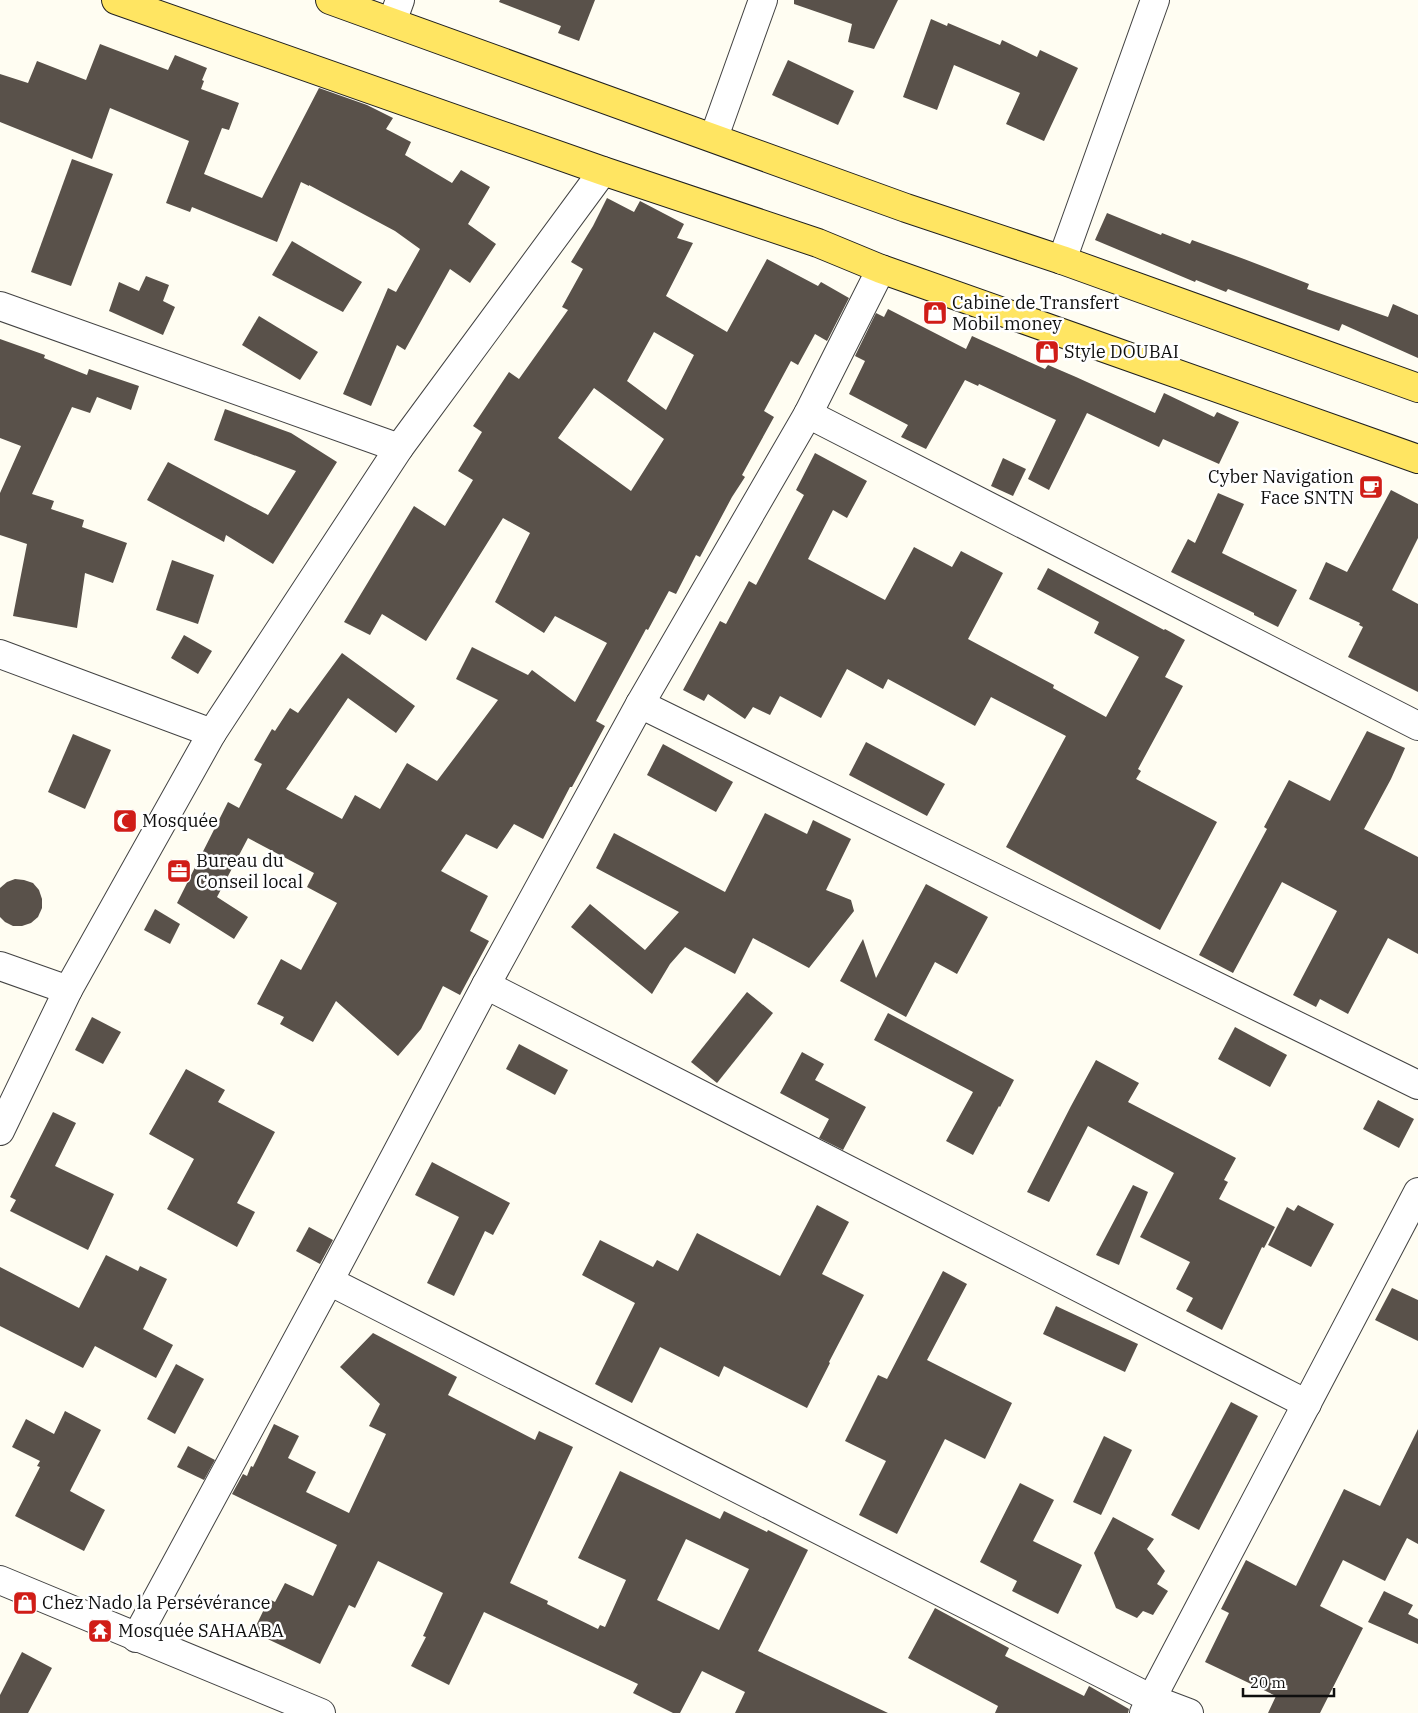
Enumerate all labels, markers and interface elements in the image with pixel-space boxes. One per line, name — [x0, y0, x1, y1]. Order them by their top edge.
place label: Cabine de Transfert Mobil money — [952, 291, 1119, 335]
shop icon: Cabine de Transfert Mobil money — [922, 300, 948, 326]
shop icon: Style DOUBAI — [1034, 339, 1060, 365]
place label: Style DOUBAI — [1064, 340, 1179, 363]
place label: Cyber Navigation Face SNTN — [1208, 465, 1354, 509]
cafe icon: Cyber Navigation Face SNTN — [1358, 474, 1384, 500]
mosque icon: Mosquée — [112, 808, 138, 834]
place label: Mosquée — [142, 809, 218, 832]
place label: Bureau du Conseil local — [196, 849, 303, 893]
office icon: Bureau du Conseil local — [166, 858, 192, 884]
shop icon: Chez Nado la Persévérance — [12, 1590, 38, 1616]
place label: Chez Nado la Persévérance — [42, 1591, 270, 1614]
temple icon: Mosquée SAHAABA — [87, 1618, 113, 1644]
place label: Mosquée SAHAABA — [118, 1619, 285, 1642]
scale bar — [1243, 1666, 1334, 1698]
text: 20 m — [1250, 1673, 1286, 1692]

